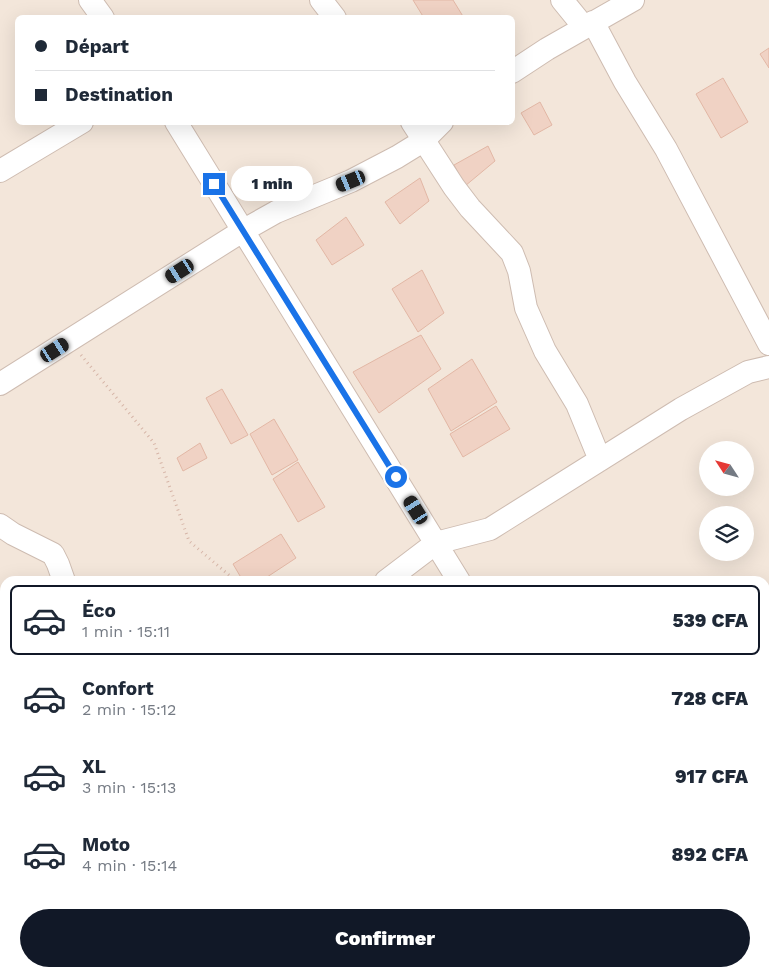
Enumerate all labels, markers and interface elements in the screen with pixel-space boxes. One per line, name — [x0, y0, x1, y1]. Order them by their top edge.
text: Départ — [65, 35, 129, 58]
text: Destination — [65, 83, 173, 106]
callout: 1 min — [232, 166, 314, 202]
car — [334, 168, 367, 194]
route end — [203, 173, 225, 195]
text: 1 min — [251, 174, 293, 193]
car — [163, 257, 196, 285]
car — [38, 336, 71, 364]
north arrow — [699, 441, 754, 496]
map controls — [699, 441, 754, 561]
route start — [385, 466, 407, 488]
car — [401, 493, 430, 527]
button: layers — [699, 506, 754, 561]
icon: car — [22, 598, 67, 643]
text: Éco — [82, 599, 116, 622]
text: 539 CFA — [672, 609, 748, 632]
text: 1 min · 15:11 — [82, 622, 170, 641]
icon: car — [22, 676, 67, 721]
text: Confort — [82, 677, 153, 700]
text: 728 CFA — [671, 687, 748, 710]
text: 2 min · 15:12 — [82, 700, 176, 719]
icon: car — [22, 754, 67, 799]
text: XL — [82, 755, 106, 778]
text: 917 CFA — [675, 765, 748, 788]
text: 3 min · 15:13 — [82, 778, 176, 797]
icon: car — [22, 832, 67, 877]
text: Moto — [82, 833, 130, 856]
text: 892 CFA — [671, 843, 748, 866]
text: 4 min · 15:14 — [82, 856, 177, 875]
button: Confirmer — [20, 909, 750, 967]

